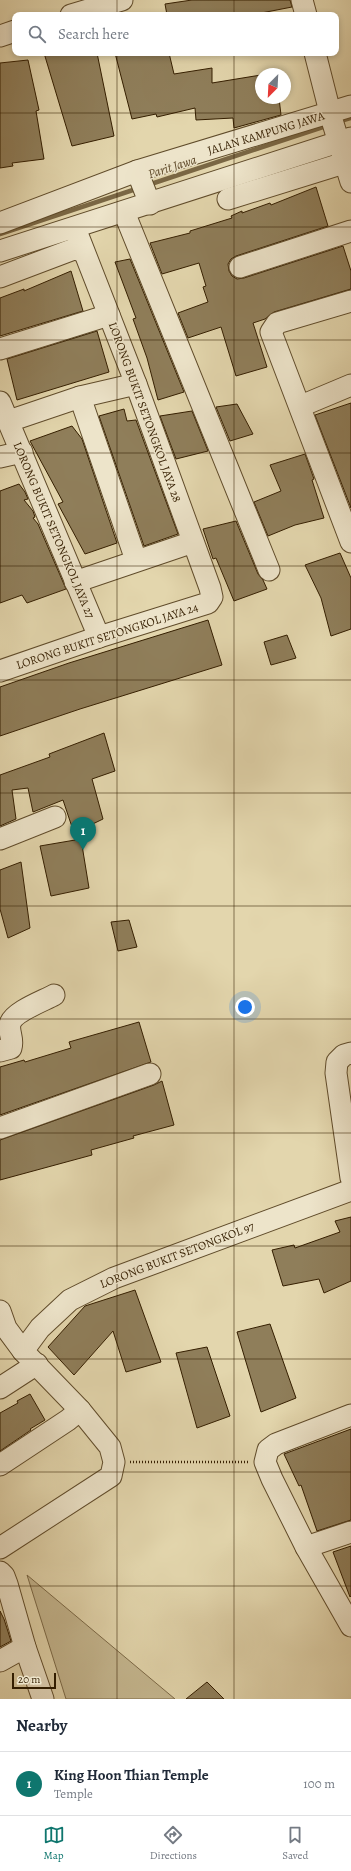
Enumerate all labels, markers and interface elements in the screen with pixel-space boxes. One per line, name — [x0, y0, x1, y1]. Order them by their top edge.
search box — [12, 12, 339, 56]
icon: search — [26, 23, 48, 45]
text: Search here — [58, 24, 129, 44]
north arrow — [255, 68, 291, 104]
street label: JALAN KAMPUNG JAWA — [206, 107, 327, 158]
water label: Parit Jawa — [146, 151, 198, 182]
street label: LORONG BUKIT SETONGKOL JAYA 28 — [105, 320, 185, 505]
street label: LORONG BUKIT SETONGKOL JAYA 27 — [9, 439, 99, 622]
street label: LORONG BUKIT SETONGKOL JAYA 24 — [14, 599, 201, 673]
pin: 1 — [70, 817, 96, 850]
your location — [235, 997, 255, 1017]
street label: LORONG BUKIT SETONGKOL 97 — [97, 1218, 257, 1292]
scale bar — [12, 1671, 56, 1690]
text: 20 m — [18, 1672, 40, 1687]
text: Nearby — [16, 1714, 67, 1737]
text: King Hoon Thian Temple — [54, 1765, 209, 1785]
text: 1 — [27, 1775, 31, 1792]
text: 100 m — [303, 1775, 335, 1792]
text: Temple — [54, 1785, 93, 1802]
tab: Map — [43, 1824, 65, 1863]
tab: Directions — [150, 1824, 197, 1863]
tab: Saved — [282, 1824, 308, 1863]

